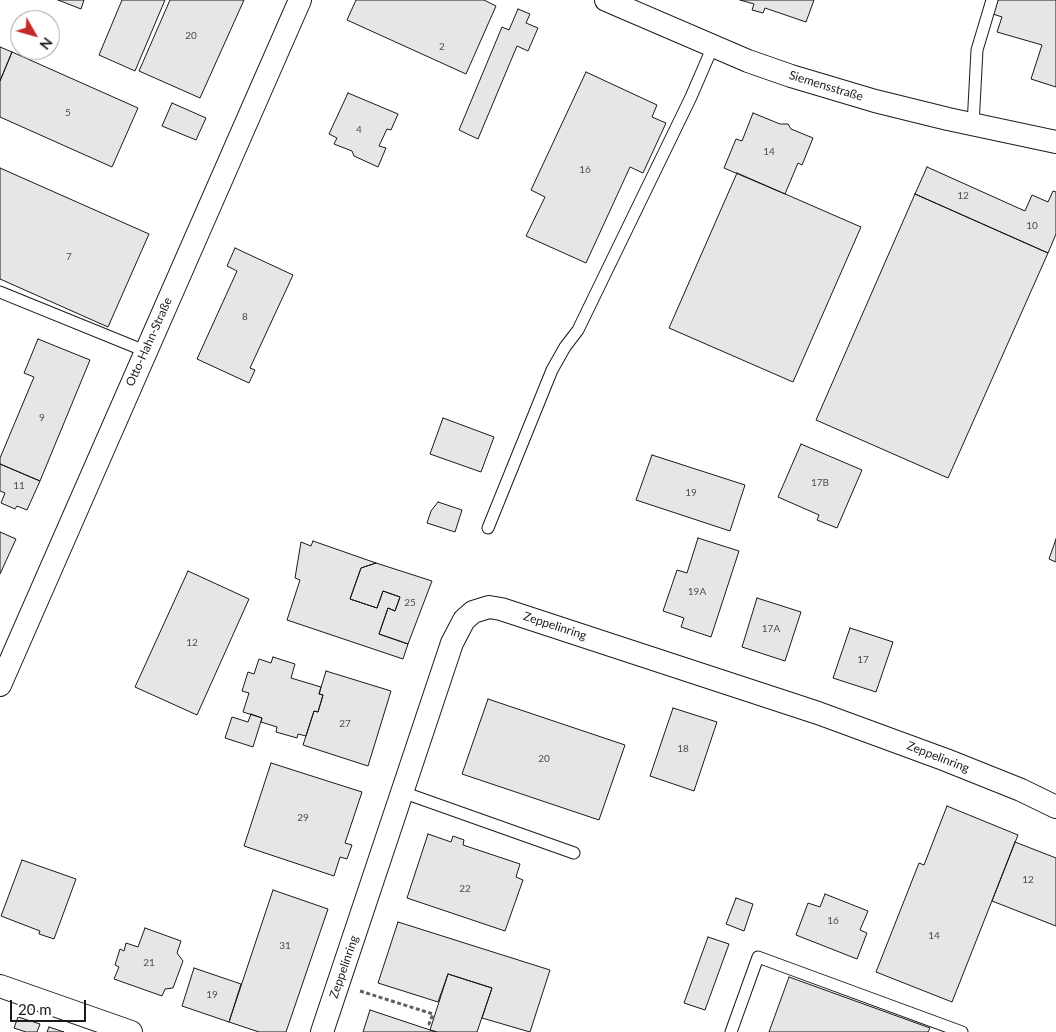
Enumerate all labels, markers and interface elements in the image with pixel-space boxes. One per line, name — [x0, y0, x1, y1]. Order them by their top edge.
north arrow — [10, 10, 60, 60]
house number: 20 — [185, 30, 197, 42]
text: N — [36, 34, 56, 53]
house number: 2 — [439, 41, 445, 53]
street label: Siemensstraße — [787, 68, 865, 104]
house number: 5 — [65, 107, 71, 119]
house number: 4 — [356, 124, 362, 136]
house number: 14 — [763, 146, 775, 158]
house number: 16 — [579, 164, 591, 176]
house number: 12 — [957, 190, 969, 202]
house number: 10 — [1026, 220, 1038, 232]
house number: 7 — [66, 251, 72, 263]
street label: Otto-Hahn-Straße — [123, 295, 175, 389]
house number: 8 — [242, 311, 248, 323]
house number: 9 — [39, 412, 45, 424]
house number: 17B — [811, 477, 829, 489]
house number: 11 — [13, 480, 25, 492]
house number: 19 — [685, 487, 697, 499]
house number: 19A — [688, 586, 706, 598]
house number: 25 — [404, 597, 416, 609]
street label: Zeppelinring — [522, 609, 588, 643]
house number: 17A — [762, 623, 780, 635]
house number: 12 — [186, 637, 198, 649]
house number: 17 — [857, 654, 869, 666]
house number: 27 — [339, 718, 351, 730]
street label: Zeppelinring — [905, 739, 971, 775]
house number: 18 — [677, 743, 689, 755]
house number: 20 — [538, 753, 550, 765]
house number: 29 — [297, 812, 309, 824]
house number: 12 — [1022, 874, 1034, 886]
house number: 22 — [459, 883, 471, 895]
house number: 16 — [827, 915, 839, 927]
house number: 14 — [928, 930, 940, 942]
street label: Zeppelinring — [327, 934, 361, 1000]
house number: 31 — [279, 940, 291, 952]
house number: 21 — [143, 957, 155, 969]
house number: 19 — [206, 989, 218, 1001]
scale bar — [12, 990, 89, 1022]
text: 20 m — [18, 1000, 52, 1018]

